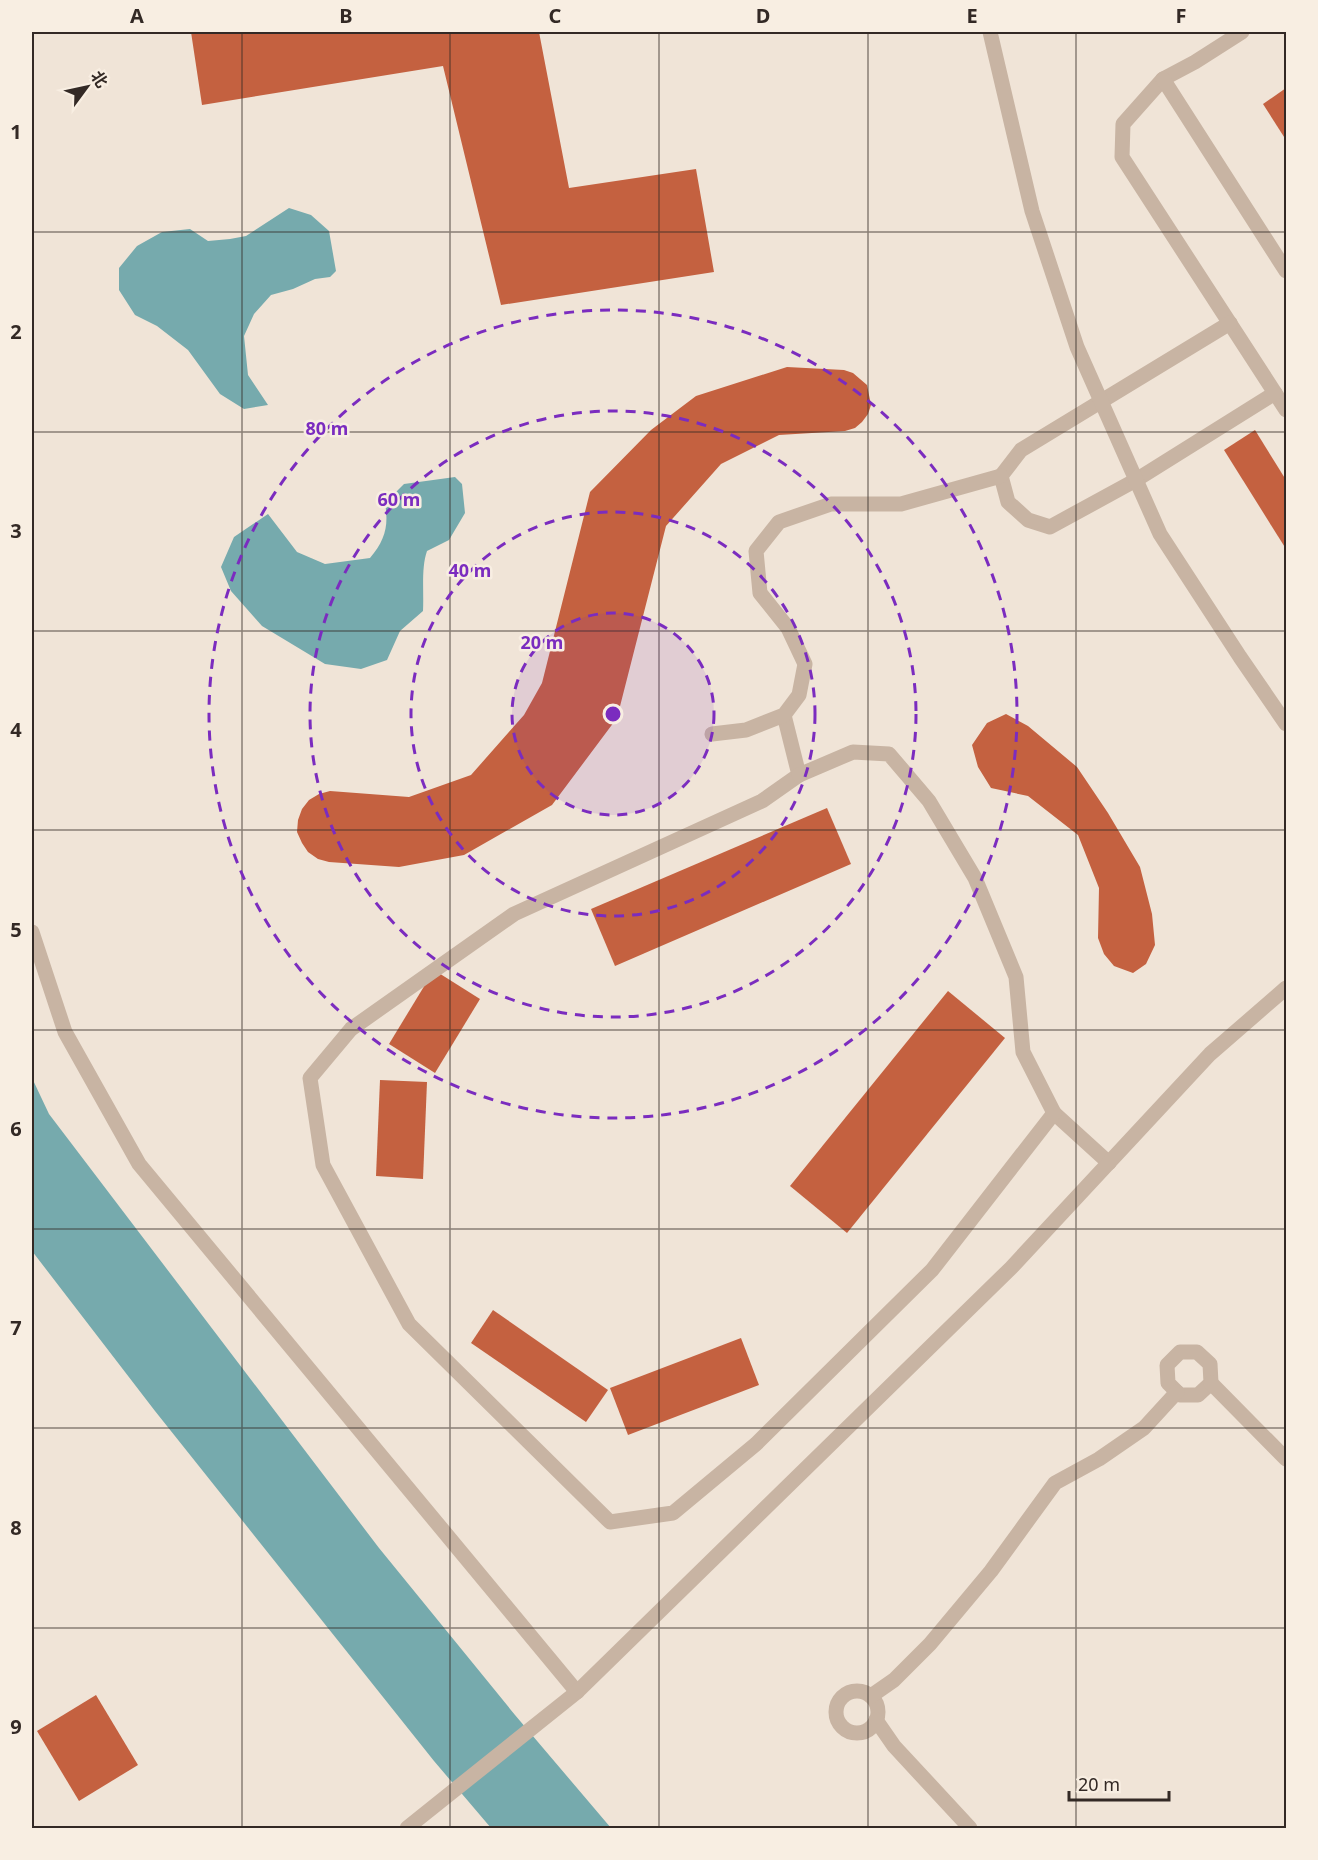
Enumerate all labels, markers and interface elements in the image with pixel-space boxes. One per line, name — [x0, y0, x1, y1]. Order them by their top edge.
text: A — [130, 2, 144, 29]
text: B — [339, 2, 353, 29]
text: C — [549, 2, 562, 29]
text: D — [756, 2, 770, 29]
text: E — [966, 2, 978, 29]
text: F — [1176, 2, 1186, 29]
north arrow — [57, 57, 117, 117]
text: 北 — [86, 66, 113, 92]
text: 1 — [10, 118, 22, 145]
text: 2 — [10, 318, 22, 345]
text: 80 m — [306, 416, 348, 440]
text: 60 m — [378, 487, 420, 511]
text: 3 — [10, 517, 22, 544]
text: 40 m — [449, 558, 491, 582]
text: 20 m — [521, 630, 563, 654]
centre of rings — [603, 704, 623, 724]
text: 4 — [10, 716, 22, 743]
text: 5 — [10, 916, 22, 943]
text: 6 — [10, 1115, 22, 1142]
text: 7 — [10, 1314, 22, 1341]
text: 8 — [10, 1514, 22, 1541]
text: 9 — [10, 1713, 22, 1740]
scale bar — [1069, 1764, 1170, 1802]
text: 20 m — [1078, 1772, 1120, 1796]

